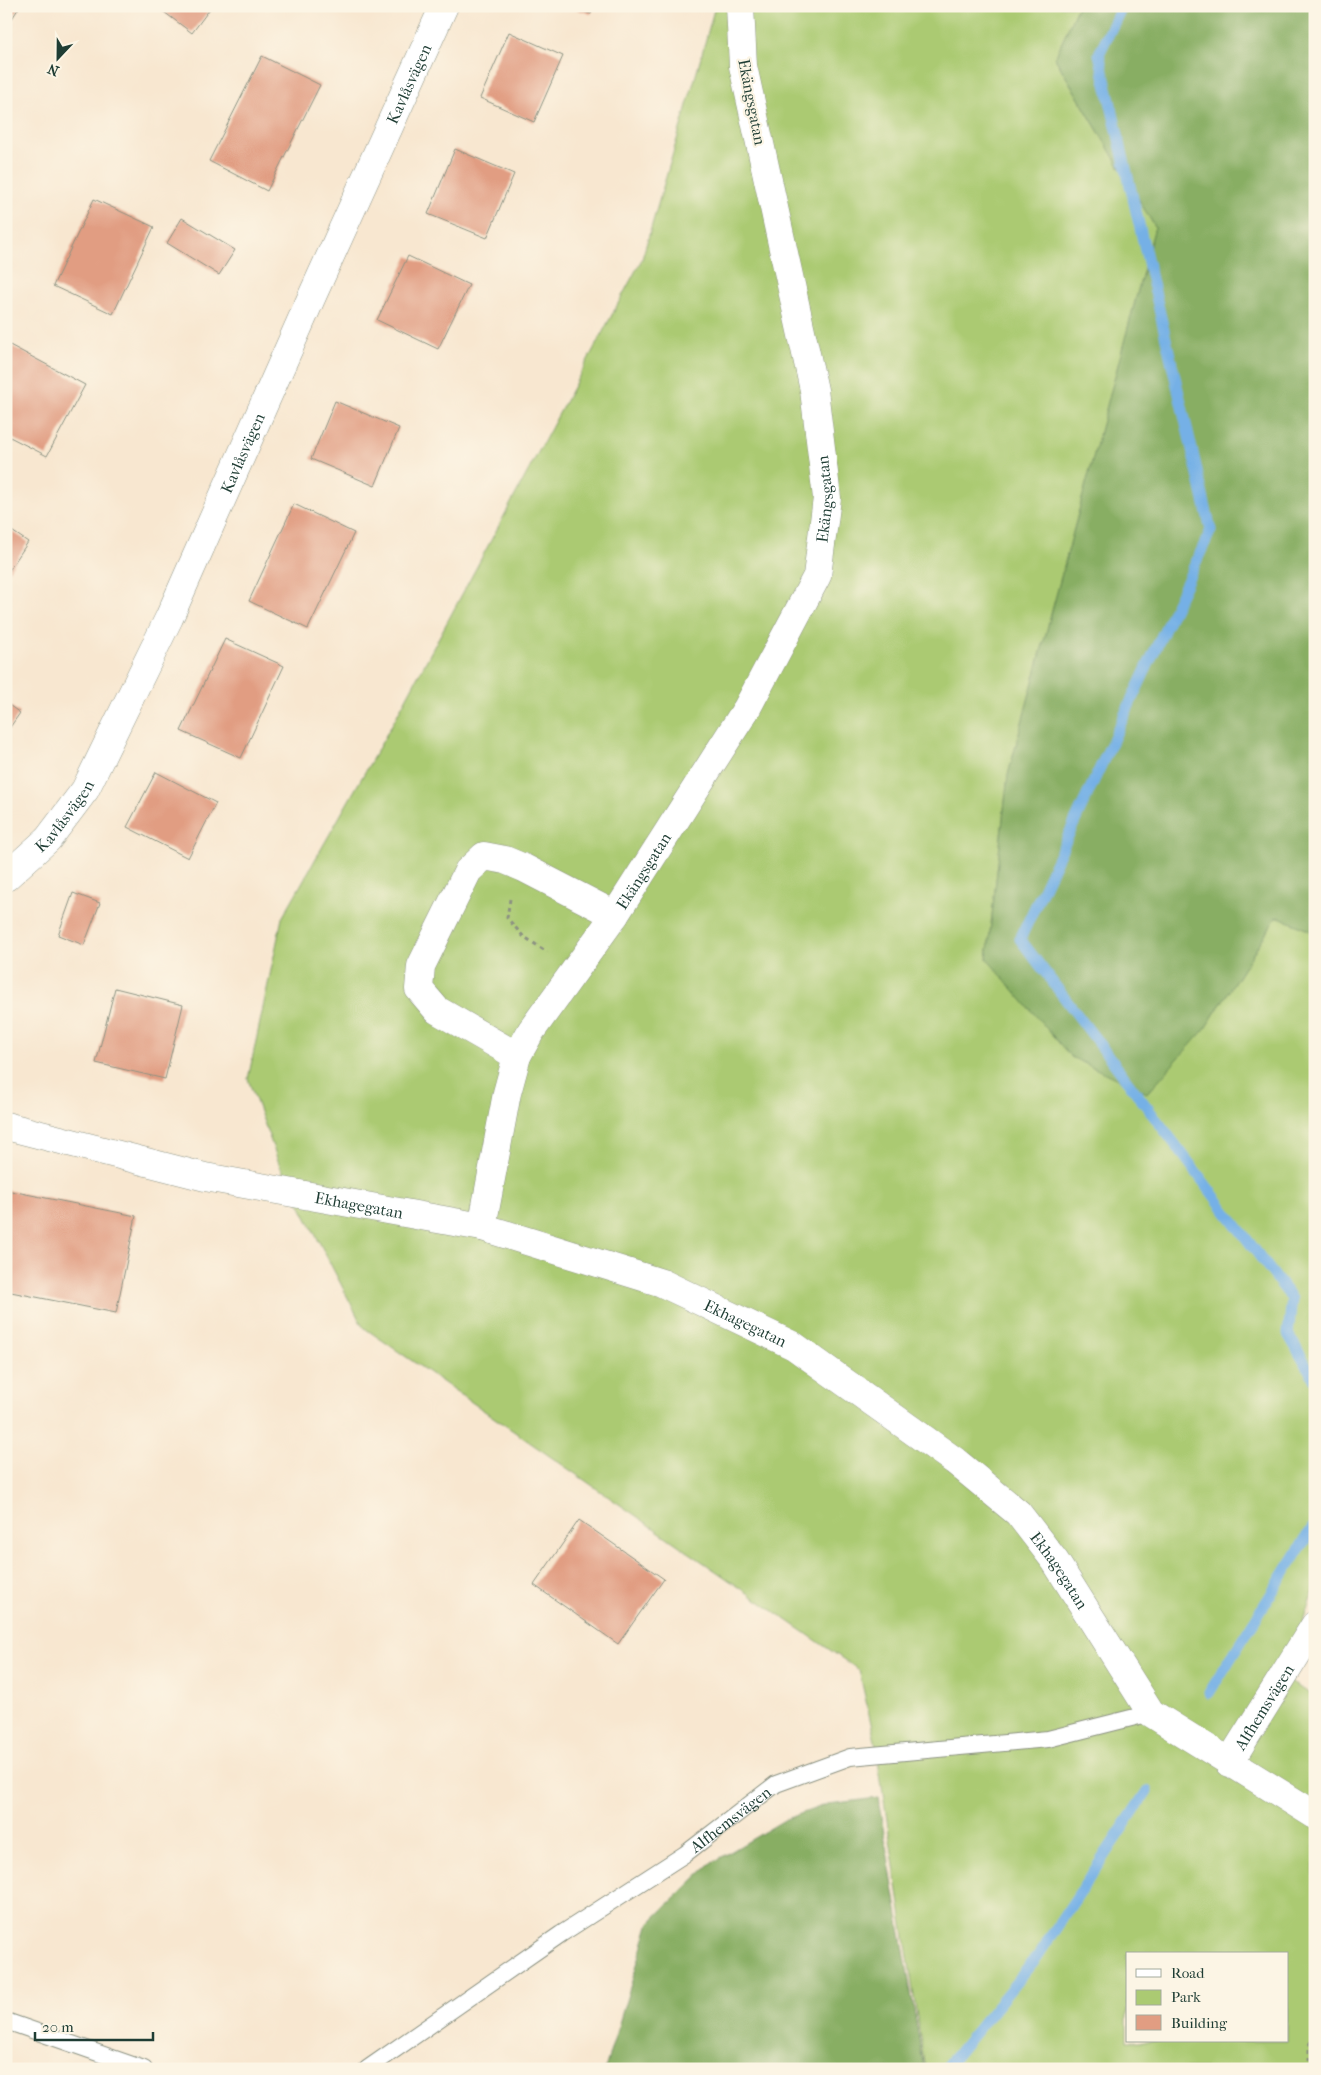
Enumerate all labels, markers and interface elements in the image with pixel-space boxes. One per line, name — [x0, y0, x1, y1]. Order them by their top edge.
north arrow — [32, 32, 82, 82]
street label: Kavlåsvägen — [382, 40, 435, 127]
street label: Ekängsgatan — [734, 57, 770, 147]
text: N — [45, 60, 61, 79]
street label: Kavlåsvägen — [216, 409, 269, 496]
street label: Ekängsgatan — [812, 454, 837, 544]
street label: Kavlåsvägen — [31, 776, 98, 856]
street label: Ekängsgatan — [612, 828, 675, 913]
street label: Ekhagegatan — [313, 1188, 405, 1222]
street label: Ekhagegatan — [701, 1295, 791, 1351]
street label: Ekhagegatan — [1026, 1528, 1093, 1613]
street label: Alfhemsvägen — [1230, 1660, 1298, 1754]
street label: Alfhemsvägen — [685, 1782, 775, 1857]
legend — [1126, 1952, 1288, 2042]
text: Road — [1171, 1964, 1205, 1982]
text: Park — [1171, 1988, 1201, 2006]
scale bar — [35, 2010, 152, 2042]
text: Building — [1171, 2014, 1228, 2032]
text: 20 m — [42, 2018, 74, 2036]

